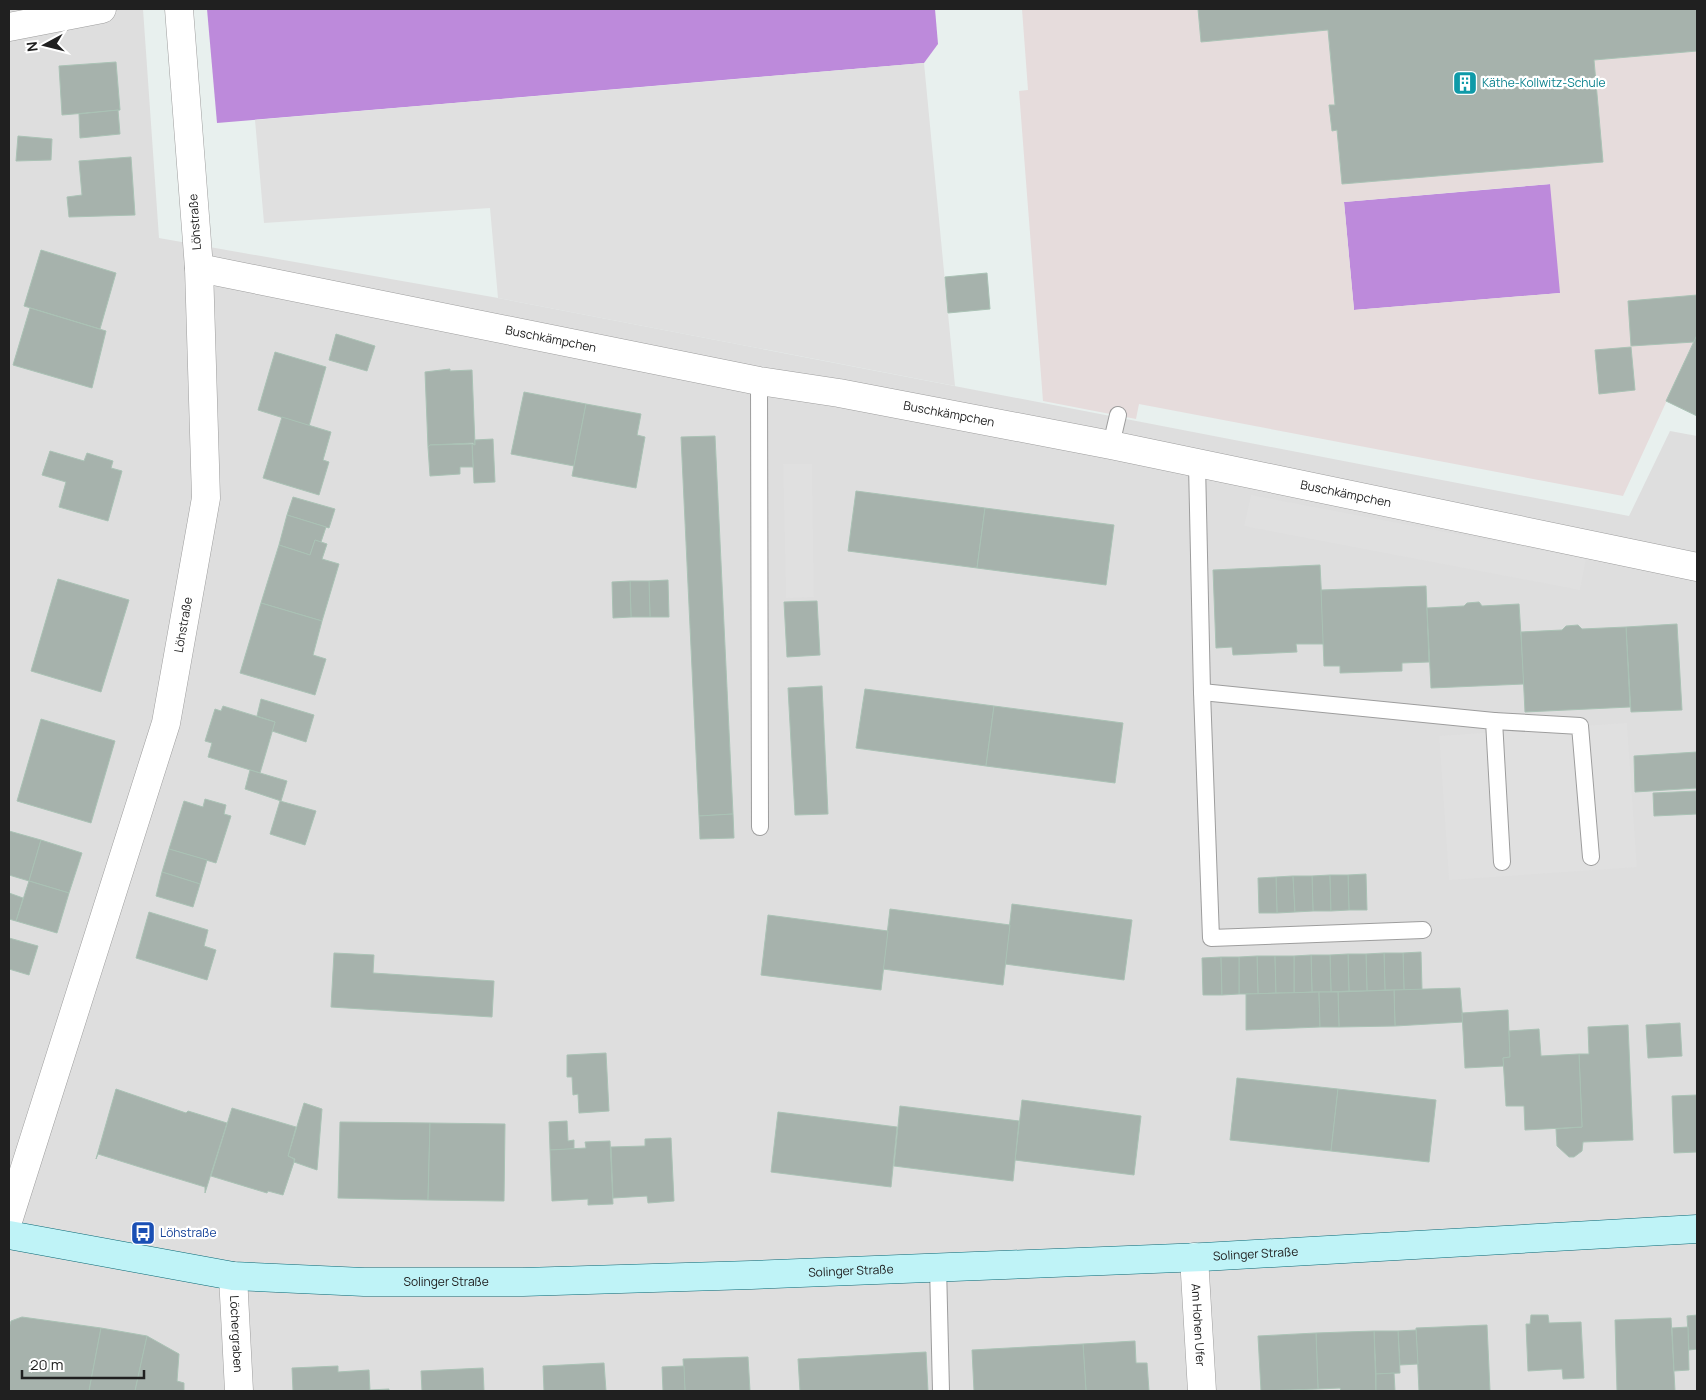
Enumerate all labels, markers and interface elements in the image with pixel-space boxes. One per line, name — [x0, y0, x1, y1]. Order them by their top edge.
north arrow — [20, 20, 70, 70]
text: N — [22, 40, 42, 53]
building icon: Käthe-Kollwitz-Schule — [1452, 70, 1478, 96]
place label: Käthe-Kollwitz-Schule — [1482, 74, 1605, 91]
street label: Löhstraße — [184, 193, 205, 251]
street label: Buschkämpchen — [504, 321, 598, 356]
street label: Buschkämpchen — [902, 396, 996, 431]
street label: Buschkämpchen — [1299, 476, 1393, 511]
street label: Löhstraße — [170, 595, 196, 654]
bus stop icon: Löhstraße — [130, 1220, 156, 1246]
place label: Löhstraße — [160, 1224, 216, 1241]
street label: Solinger Straße — [1212, 1243, 1299, 1264]
street label: Solinger Straße — [808, 1260, 894, 1281]
street label: Solinger Straße — [403, 1273, 489, 1290]
street label: Am Hohen Ufer — [1188, 1283, 1210, 1367]
street label: Löchergraben — [226, 1295, 247, 1373]
scale bar — [22, 1348, 145, 1380]
text: 20 m — [30, 1354, 63, 1375]

